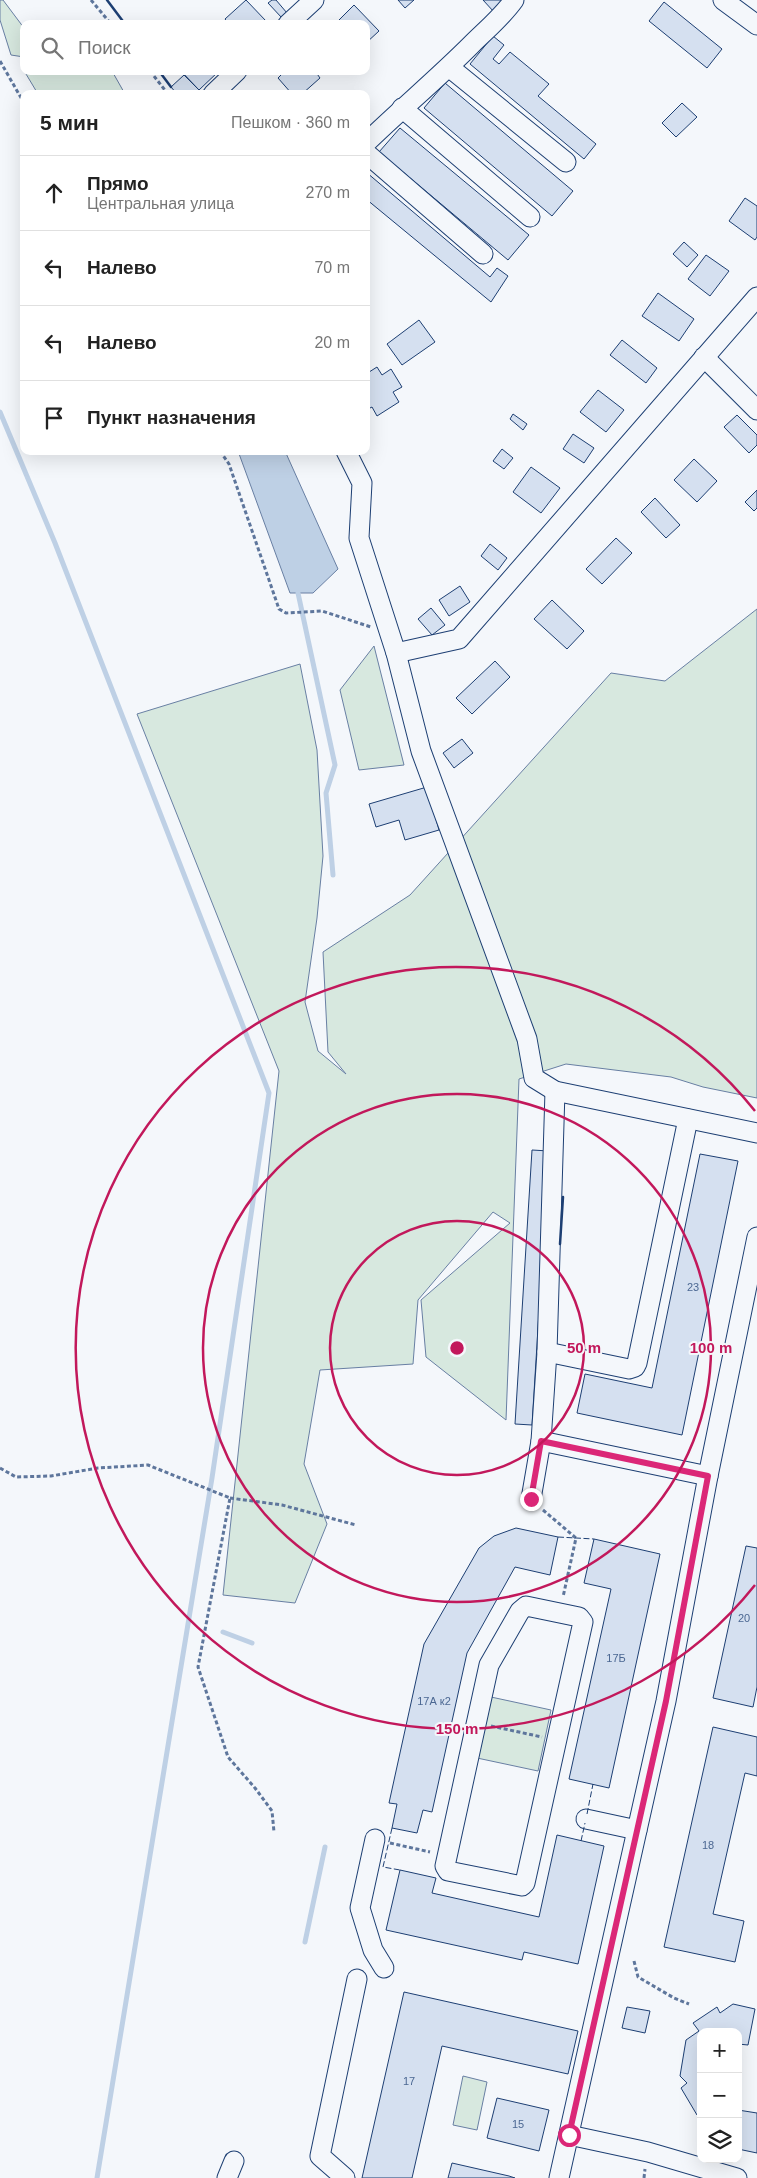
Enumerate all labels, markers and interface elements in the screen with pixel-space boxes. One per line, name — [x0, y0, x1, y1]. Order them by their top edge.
search box — [20, 20, 370, 75]
icon: search — [38, 34, 66, 62]
text: Поиск — [78, 37, 131, 58]
text: 5 мин — [40, 111, 99, 134]
text: Пешком · 360 m — [231, 114, 350, 131]
text: Прямо — [87, 173, 149, 194]
icon: ahead — [40, 179, 68, 207]
text: 270 m — [306, 184, 350, 201]
text: Центральная улица — [87, 195, 234, 212]
icon: left — [40, 254, 68, 282]
text: Налево — [87, 257, 157, 278]
text: 70 m — [314, 259, 350, 276]
icon: left — [40, 329, 68, 357]
text: Налево — [87, 332, 157, 353]
text: 20 m — [314, 334, 350, 351]
icon: arrive — [40, 404, 68, 432]
text: Пункт назначения — [87, 407, 256, 428]
house number: 23 — [687, 1281, 699, 1293]
centre of rings — [448, 1339, 466, 1357]
text: 50 m — [567, 1339, 601, 1356]
text: 100 m — [690, 1339, 732, 1356]
route end — [520, 1488, 543, 1511]
house number: 20 — [738, 1612, 750, 1624]
house number: 17Б — [606, 1652, 626, 1664]
house number: 17А к2 — [417, 1695, 451, 1707]
text: 150 m — [436, 1720, 478, 1737]
house number: 18 — [702, 1839, 714, 1851]
map controls — [697, 2028, 742, 2163]
button: + — [697, 2028, 742, 2073]
button: − — [697, 2073, 742, 2118]
house number: 17 — [403, 2075, 415, 2087]
house number: 15 — [512, 2118, 524, 2130]
button: layers — [697, 2118, 742, 2163]
route start — [558, 2124, 581, 2147]

